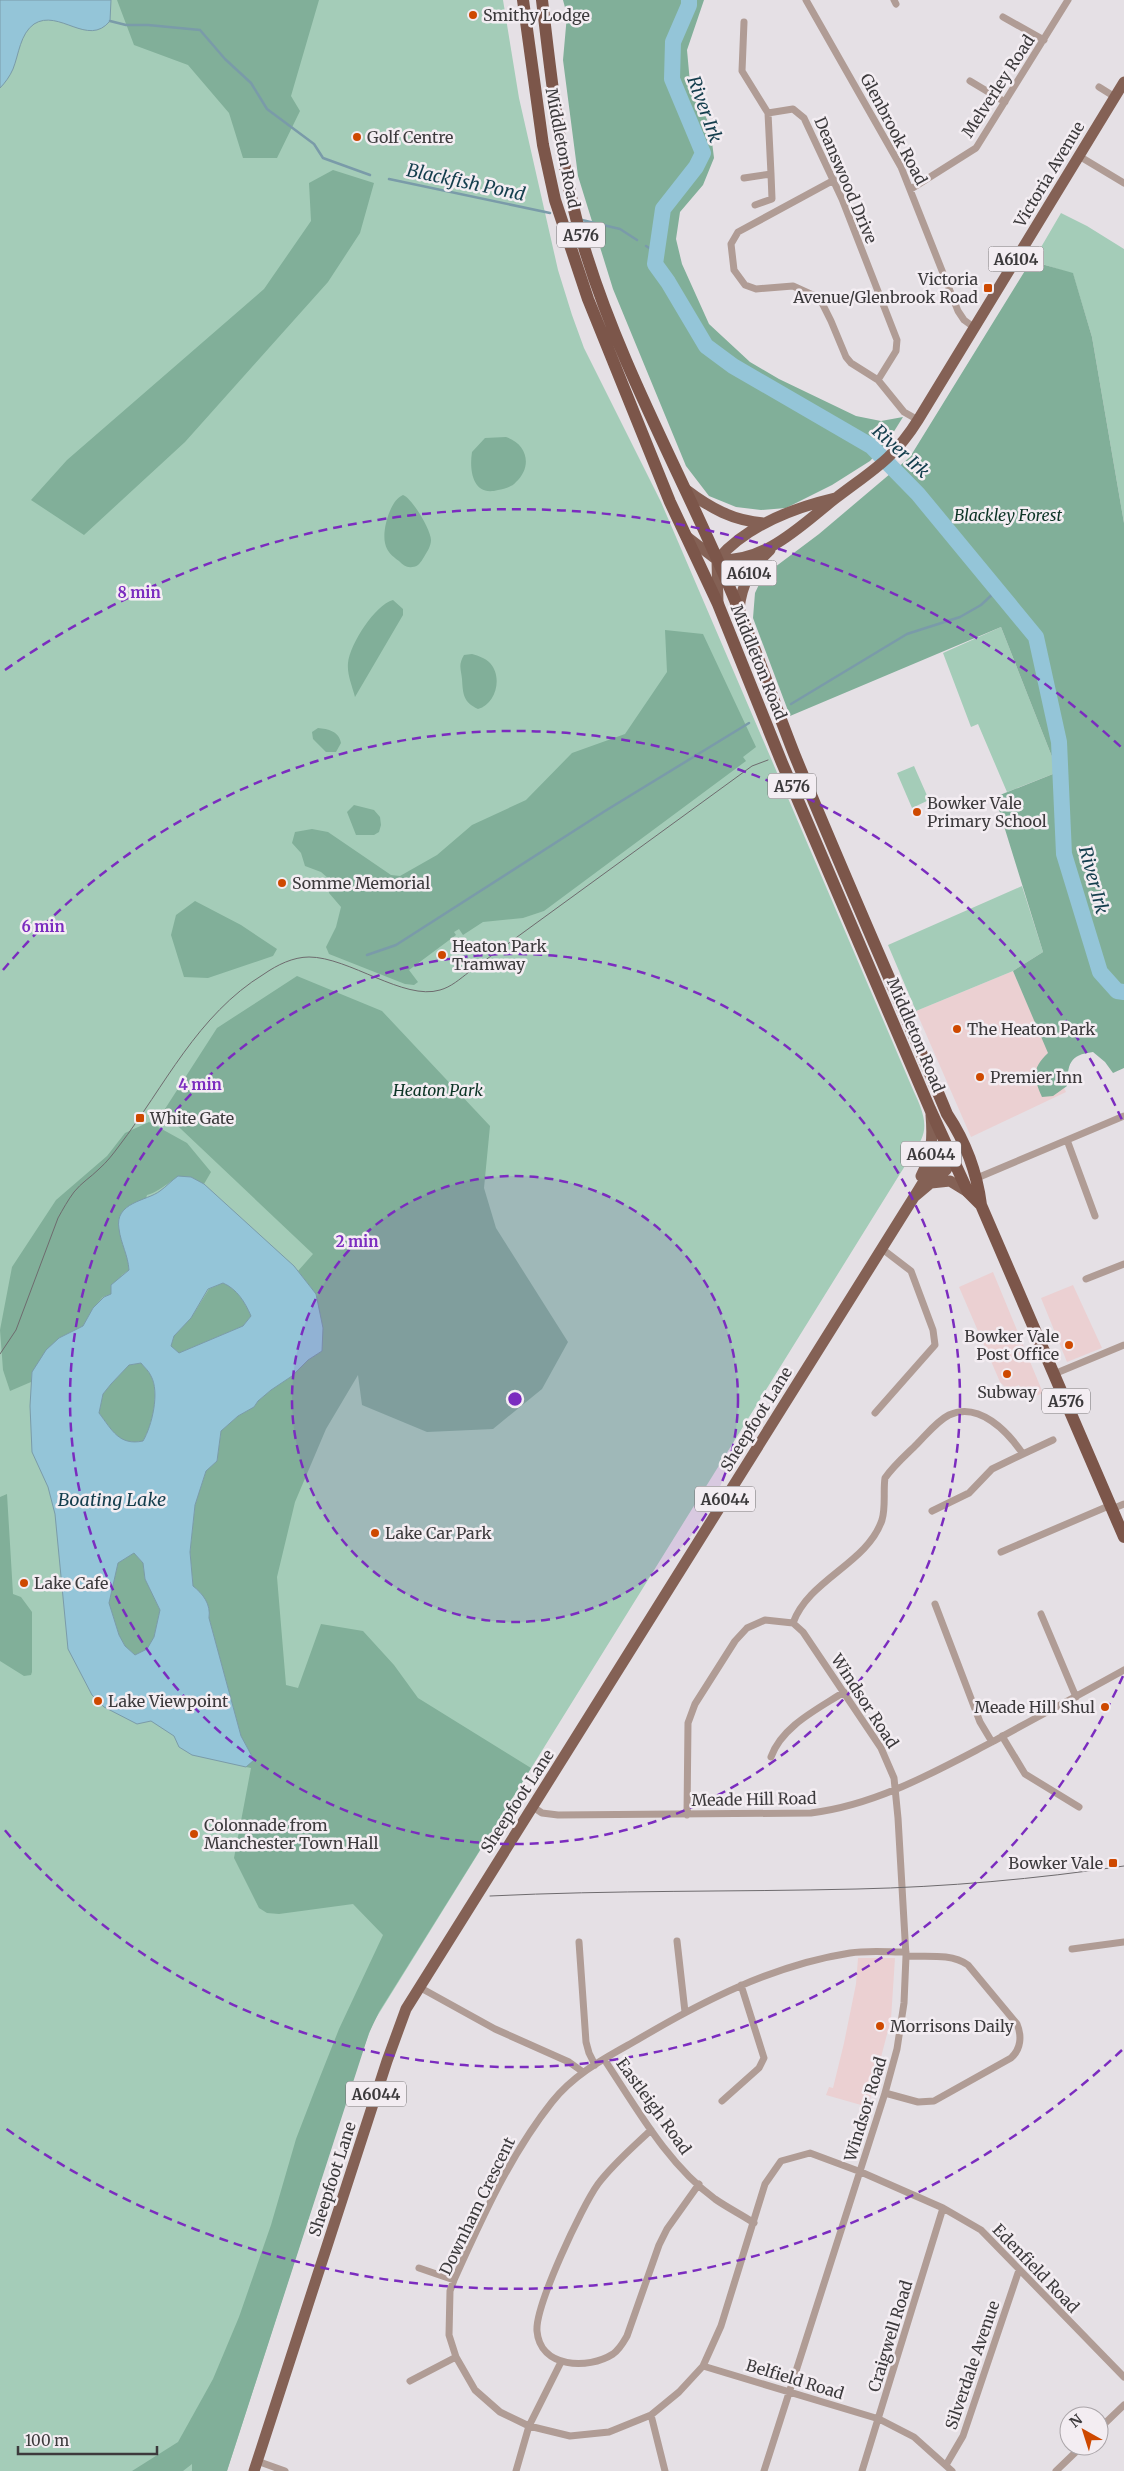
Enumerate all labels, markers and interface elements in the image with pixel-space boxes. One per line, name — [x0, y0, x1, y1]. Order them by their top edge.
place label: Smithy Lodge — [483, 5, 590, 25]
marker: Smithy Lodge — [467, 9, 479, 21]
street label: Melverley Road — [957, 31, 1039, 141]
street label: Glenbrook Road — [856, 70, 932, 188]
water label: River Irk — [682, 73, 728, 145]
street label: Middleton Road — [542, 86, 585, 210]
street label: Deanswood Drive — [810, 114, 882, 246]
street label: Victoria Avenue — [1009, 117, 1088, 231]
place label: Golf Centre — [367, 127, 453, 147]
marker: Golf Centre — [351, 131, 363, 143]
water label: Blackfish Pond — [405, 158, 528, 206]
road number: A576 — [557, 222, 605, 248]
road number: A6104 — [988, 246, 1044, 272]
place label: Victoria Avenue/Glenbrook Road — [792, 269, 978, 307]
marker: Victoria Avenue/Glenbrook Road — [982, 282, 994, 294]
water label: River Irk — [868, 419, 934, 483]
park label: Blackley Forest — [954, 505, 1062, 525]
road number: A6104 — [722, 560, 776, 586]
text: 8 min — [117, 583, 161, 602]
street label: Middleton Road — [727, 602, 791, 723]
road number: A576 — [768, 774, 816, 798]
place label: Bowker Vale Primary School — [927, 793, 1047, 831]
marker: Bowker Vale Primary School — [911, 806, 923, 818]
water label: River Irk — [1074, 844, 1114, 916]
place label: Somme Memorial — [292, 873, 430, 893]
marker: Somme Memorial — [276, 877, 288, 889]
text: 6 min — [21, 917, 65, 936]
place label: Heaton Park Tramway — [452, 936, 547, 974]
marker: Heaton Park Tramway — [436, 949, 448, 961]
street label: Middleton Road — [883, 975, 949, 1095]
place label: The Heaton Park — [967, 1019, 1096, 1039]
marker: The Heaton Park — [951, 1023, 963, 1035]
place label: Premier Inn — [990, 1067, 1083, 1087]
marker: Premier Inn — [974, 1071, 986, 1083]
text: 4 min — [178, 1075, 222, 1094]
park label: Heaton Park — [392, 1080, 483, 1100]
place label: White Gate — [149, 1108, 234, 1128]
marker: White Gate — [134, 1112, 146, 1124]
road number: A6044 — [901, 1142, 961, 1166]
text: 2 min — [336, 1232, 378, 1251]
place label: Bowker Vale Post Office — [964, 1326, 1059, 1364]
marker: Bowker Vale Post Office — [1063, 1339, 1075, 1351]
street label: Sheepfoot Lane — [716, 1363, 796, 1475]
marker: Subway — [1001, 1368, 1013, 1380]
place label: Subway — [977, 1382, 1038, 1402]
road number: A576 — [1042, 1388, 1090, 1414]
centre of rings — [506, 1390, 524, 1408]
road number: A6044 — [695, 1486, 755, 1512]
water label: Boating Lake — [58, 1488, 166, 1511]
place label: Lake Car Park — [385, 1523, 492, 1543]
marker: Lake Car Park — [369, 1527, 381, 1539]
place label: Lake Cafe — [34, 1573, 108, 1593]
marker: Lake Cafe — [18, 1577, 30, 1589]
street label: Windsor Road — [827, 1649, 903, 1752]
place label: Lake Viewpoint — [108, 1691, 229, 1711]
marker: Lake Viewpoint — [92, 1695, 104, 1707]
place label: Meade Hill Shul — [974, 1697, 1095, 1717]
marker: Meade Hill Shul — [1099, 1701, 1111, 1713]
street label: Sheepfoot Lane — [476, 1745, 558, 1857]
street label: Meade Hill Road — [691, 1788, 817, 1810]
place label: Colonnade from Manchester Town Hall — [204, 1815, 378, 1853]
marker: Colonnade from Manchester Town Hall — [188, 1828, 200, 1840]
place label: Bowker Vale — [1008, 1853, 1103, 1873]
marker: Bowker Vale — [1107, 1857, 1119, 1869]
place label: Morrisons Daily — [890, 2016, 1015, 2036]
marker: Morrisons Daily — [874, 2020, 886, 2032]
street label: Eastleigh Road — [612, 2054, 696, 2158]
street label: Windsor Road — [839, 2054, 891, 2165]
road number: A6044 — [346, 2082, 406, 2106]
street label: Sheepfoot Lane — [304, 2119, 360, 2239]
street label: Downham Crescent — [435, 2133, 519, 2278]
street label: Edenfield Road — [989, 2219, 1084, 2317]
street label: Craigwell Road — [864, 2278, 917, 2394]
street label: Silverdale Avenue — [941, 2298, 1003, 2432]
street label: Belfield Road — [744, 2355, 847, 2403]
north arrow — [1059, 2406, 1109, 2456]
text: N — [1066, 2410, 1086, 2431]
scale bar — [18, 2424, 156, 2456]
text: 100 m — [25, 2431, 69, 2450]

